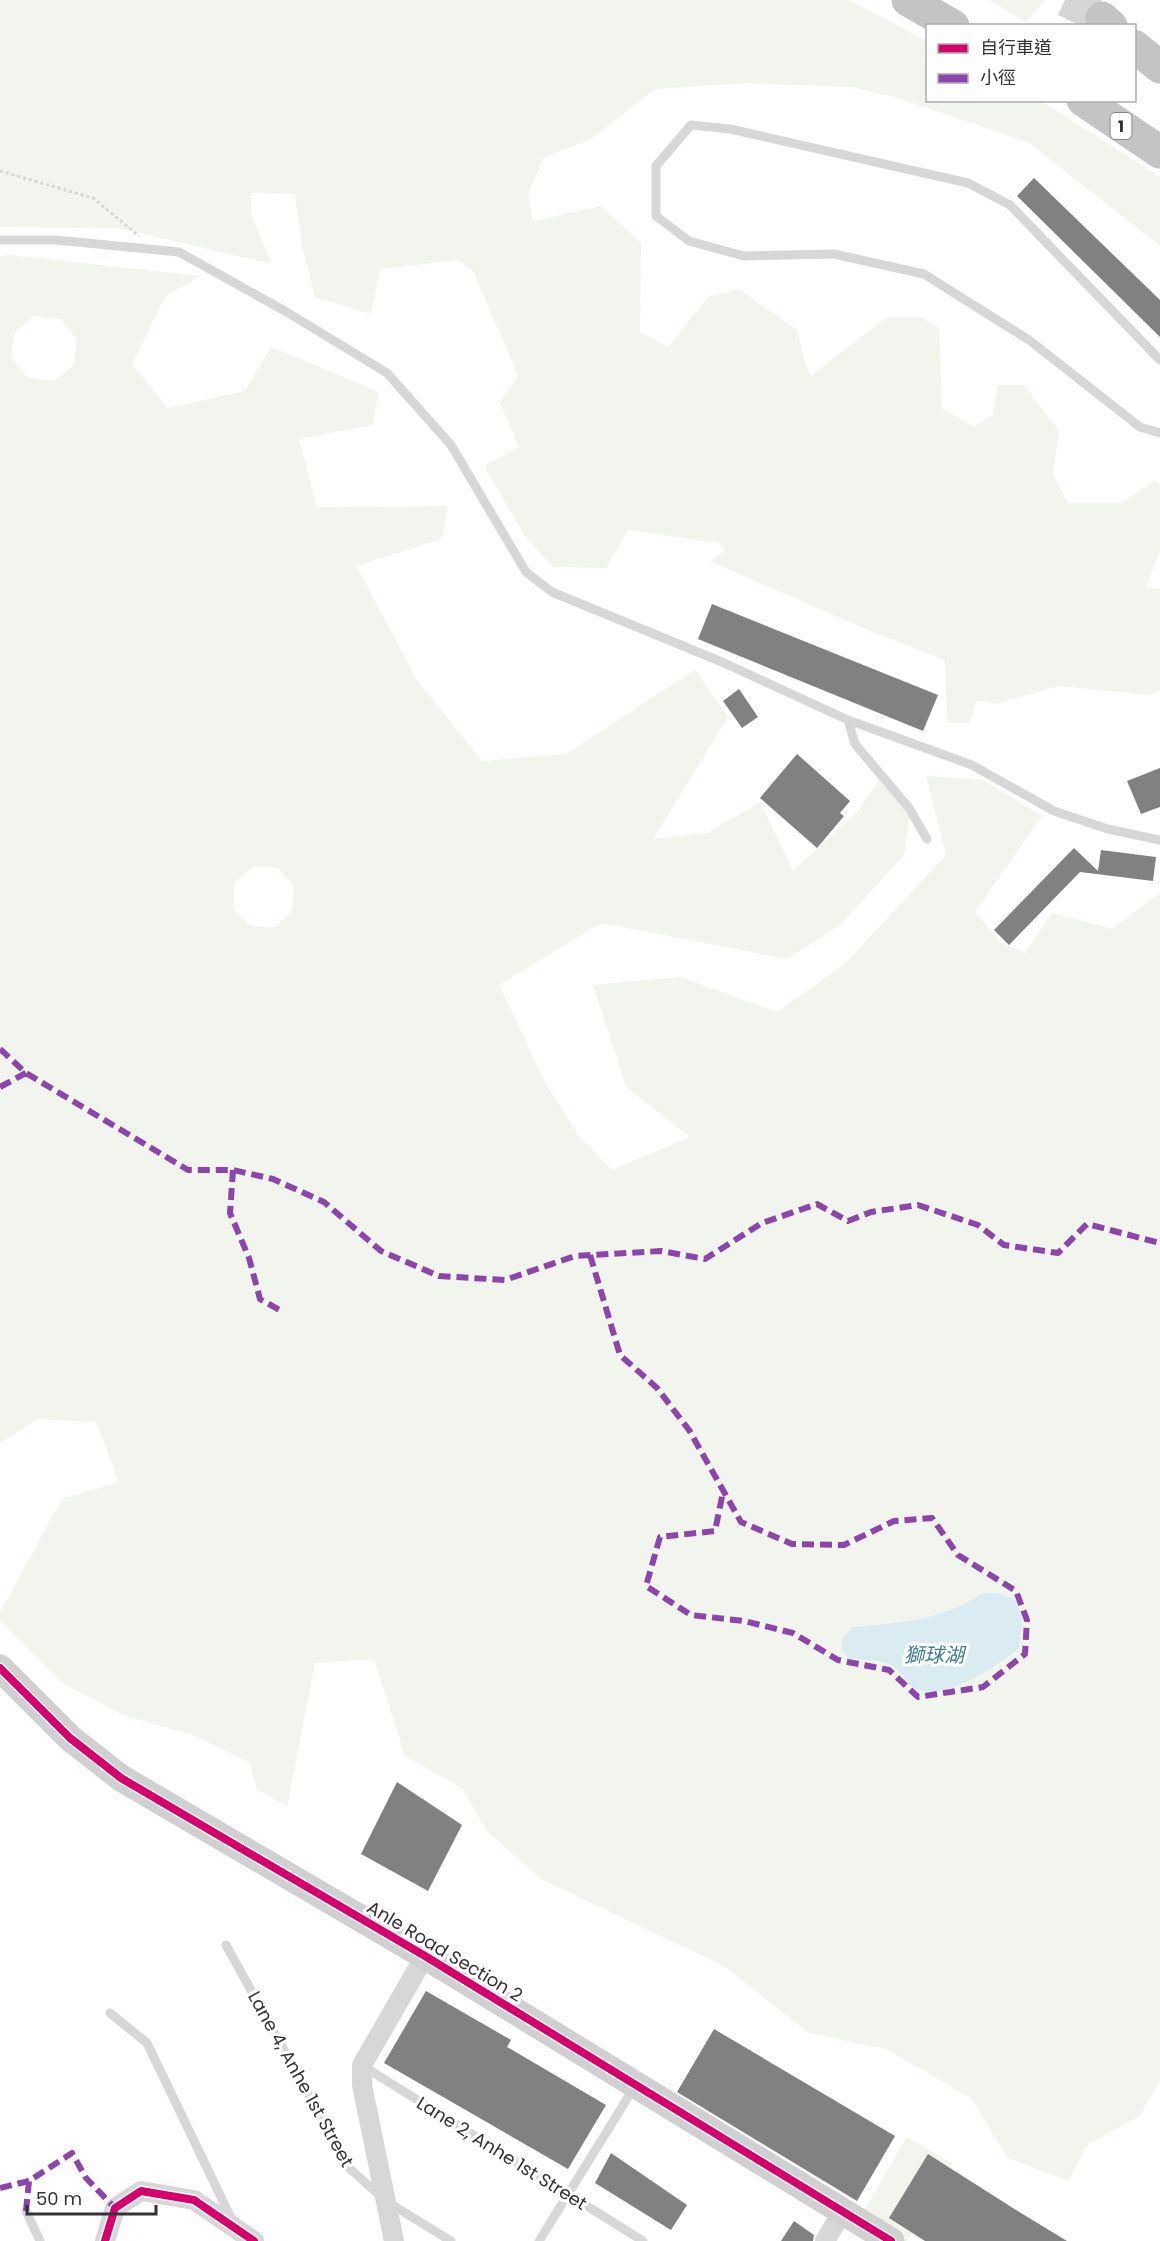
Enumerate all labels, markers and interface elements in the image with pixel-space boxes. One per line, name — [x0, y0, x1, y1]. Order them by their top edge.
legend — [926, 24, 1136, 102]
text: 自行車道 — [980, 35, 1052, 60]
text: 小徑 — [980, 65, 1016, 90]
road number: 1 — [1110, 113, 1132, 139]
water label: 獅球湖 — [904, 1641, 967, 1669]
street label: Anle Road Section 2 — [362, 1895, 528, 2007]
street label: Lane 4, Anhe 1st Street — [242, 1987, 360, 2171]
street label: Lane 2, Anhe 1st Street — [412, 2090, 592, 2216]
scale bar — [27, 2178, 156, 2216]
text: 50 m — [36, 2186, 82, 2211]

